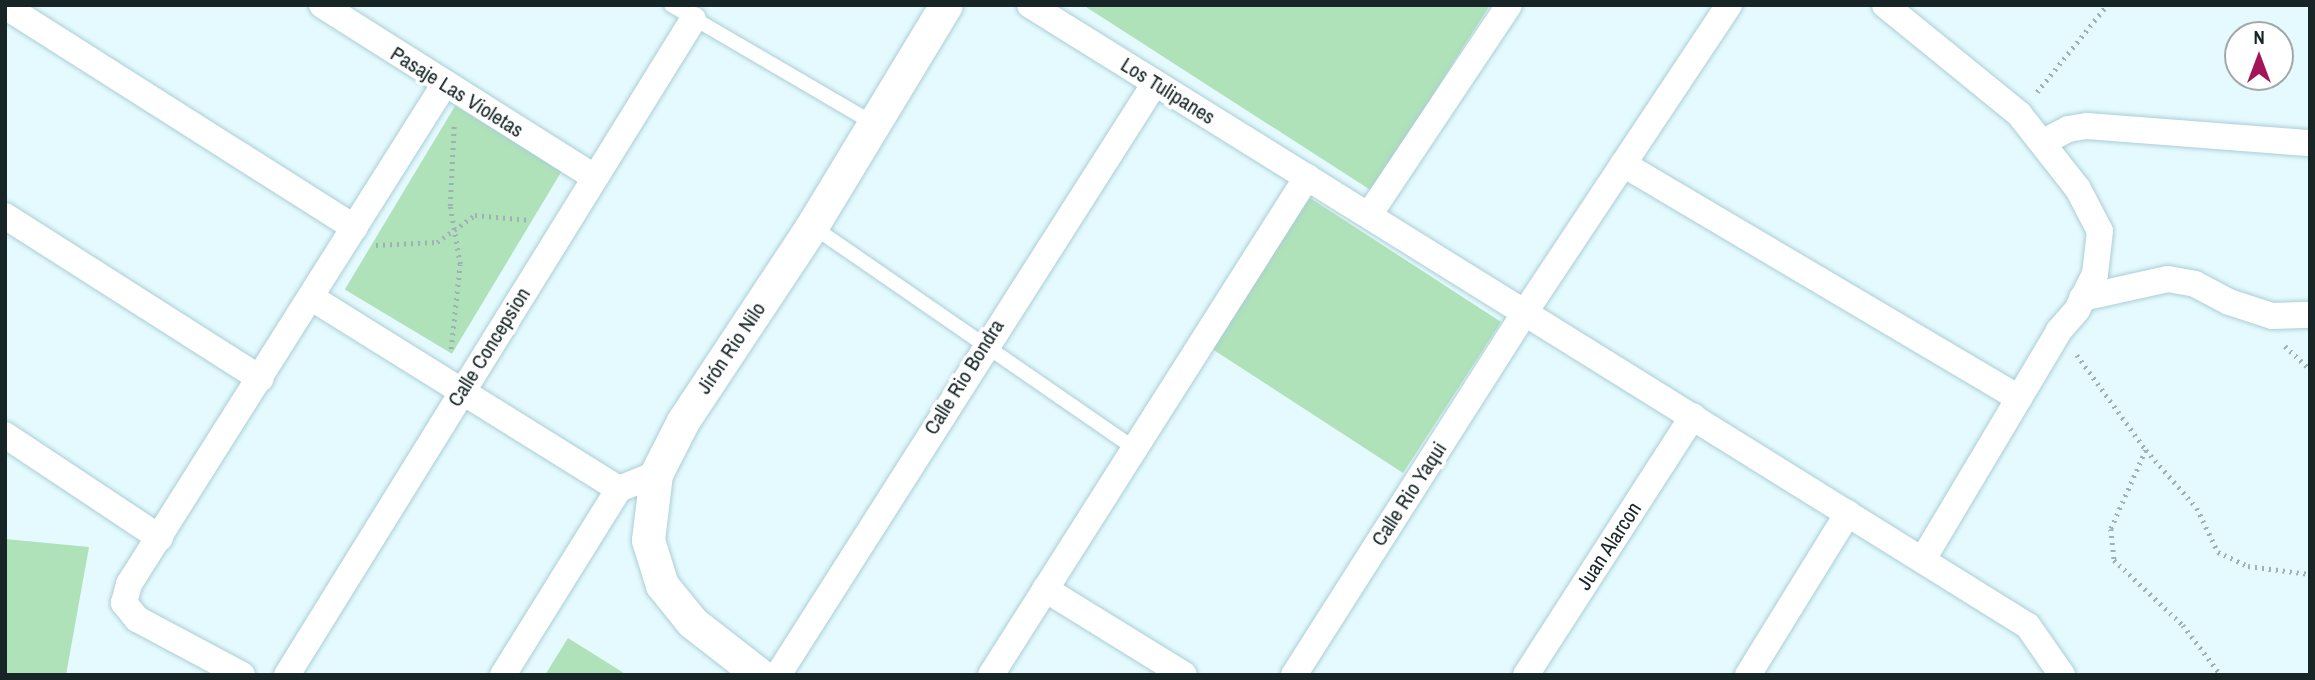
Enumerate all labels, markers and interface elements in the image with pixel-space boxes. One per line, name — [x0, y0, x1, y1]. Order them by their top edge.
north arrow — [2224, 21, 2294, 91]
text: N — [2253, 24, 2265, 50]
street label: Pasaje Las Violetas — [386, 41, 528, 143]
street label: Los Tulipanes — [1116, 52, 1220, 130]
street label: Calle Concepsion — [442, 283, 536, 411]
street label: Jirón Rio Nilo — [691, 297, 771, 399]
street label: Calle Rio Bondra — [919, 315, 1009, 439]
street label: Calle Rio Yaqui — [1366, 437, 1452, 551]
street label: Juan Alarcon — [1571, 497, 1647, 595]

